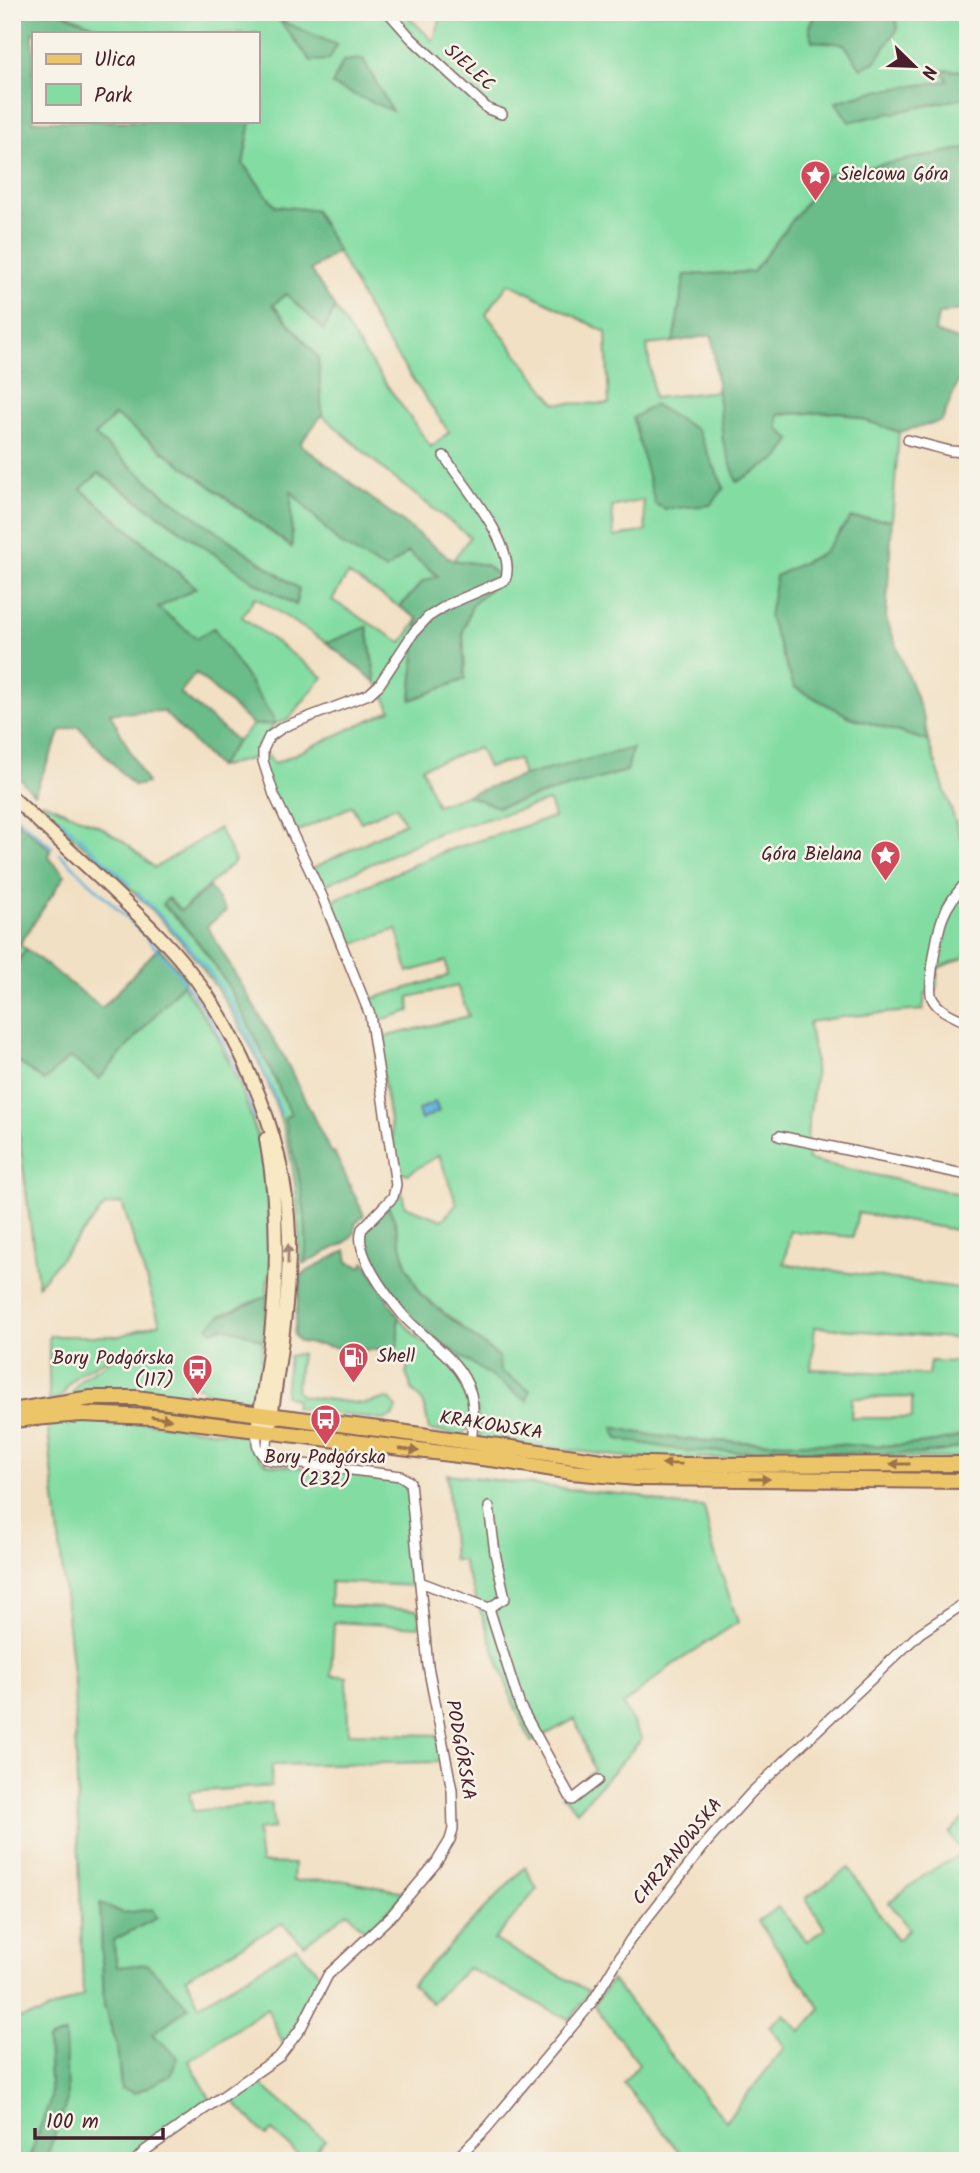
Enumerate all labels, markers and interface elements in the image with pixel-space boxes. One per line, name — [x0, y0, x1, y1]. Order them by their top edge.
legend — [32, 32, 259, 122]
north arrow — [878, 32, 948, 102]
street label: SIELEC — [437, 37, 501, 99]
text: Ulica — [94, 44, 136, 77]
text: N — [912, 60, 944, 83]
text: Park — [94, 80, 132, 113]
place icon: Sielcowa Góra — [799, 158, 833, 202]
place label: Sielcowa Góra — [839, 160, 949, 190]
place icon: Góra Bielana — [868, 838, 902, 882]
place label: Góra Bielana — [761, 840, 862, 870]
one-way arrow — [283, 1243, 294, 1265]
fuel station icon: Shell — [337, 1340, 371, 1384]
place label: Shell — [377, 1342, 415, 1372]
place label: Bory Podgórska (117) — [52, 1344, 174, 1396]
bus stop icon: Bory Podgórska (117) — [180, 1353, 214, 1397]
bus stop icon: Bory Podgórska (232) — [308, 1402, 342, 1446]
street label: KRAKOWSKA — [437, 1403, 545, 1449]
one-way arrow — [150, 1412, 172, 1423]
place label: Bory Podgórska (232) — [264, 1443, 386, 1495]
one-way arrow — [398, 1445, 420, 1456]
one-way arrow — [888, 1458, 910, 1470]
one-way arrow — [661, 1459, 683, 1470]
one-way arrow — [749, 1473, 771, 1485]
street label: PODGÓRSKA — [436, 1697, 484, 1803]
street label: CHRZANOWSKA — [625, 1792, 731, 1912]
scale bar — [35, 2096, 163, 2140]
text: 100 m — [46, 2106, 99, 2139]

